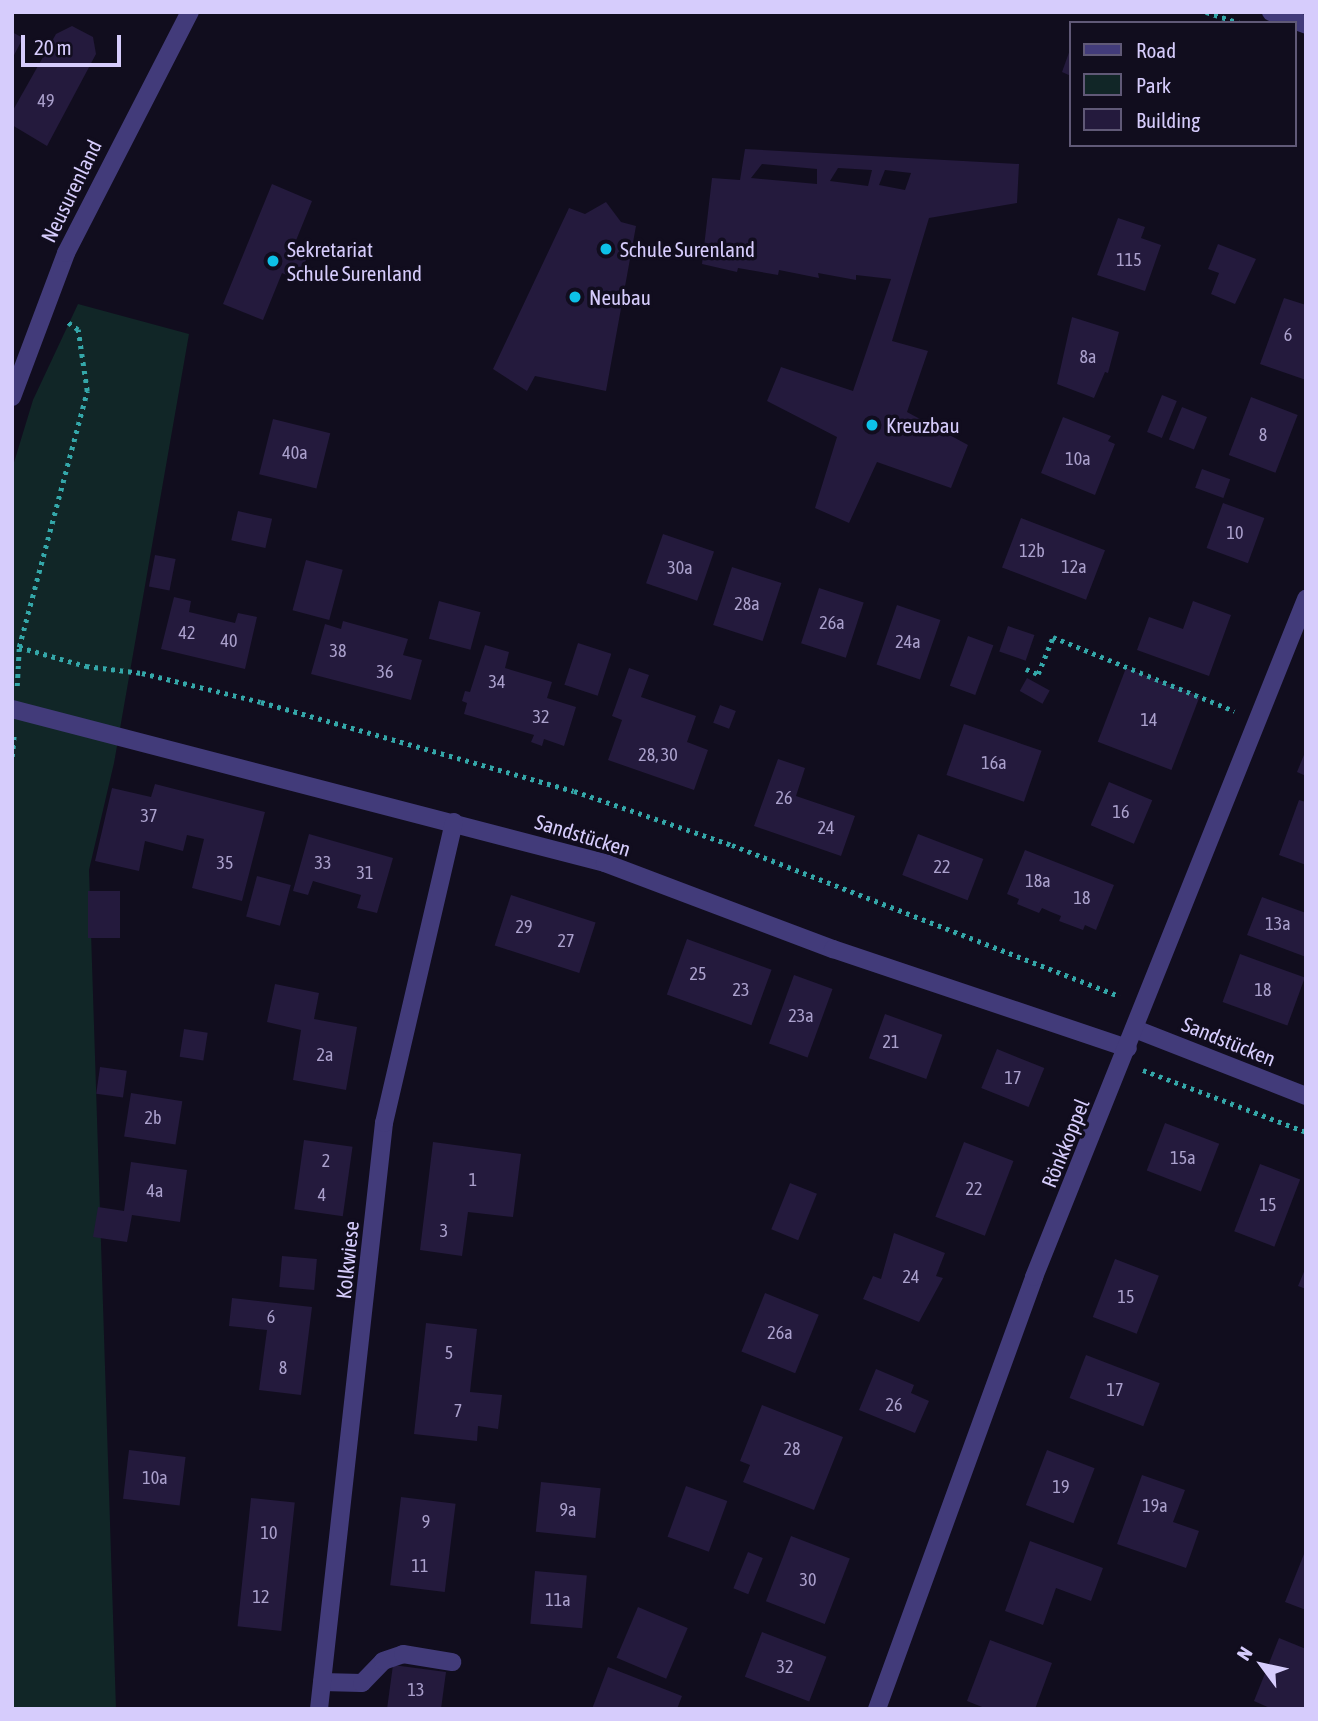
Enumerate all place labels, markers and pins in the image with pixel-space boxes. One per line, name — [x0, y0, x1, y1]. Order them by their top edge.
place label: Sekretariat Schule Surenland — [287, 236, 422, 286]
place label: Schule Surenland — [620, 236, 755, 262]
marker: Schule Surenland — [598, 241, 614, 257]
marker: Sekretariat Schule Surenland — [265, 253, 281, 269]
place label: Neubau — [589, 284, 651, 310]
marker: Neubau — [567, 289, 583, 305]
place label: Kreuzbau — [886, 412, 960, 438]
marker: Kreuzbau — [864, 417, 880, 433]

